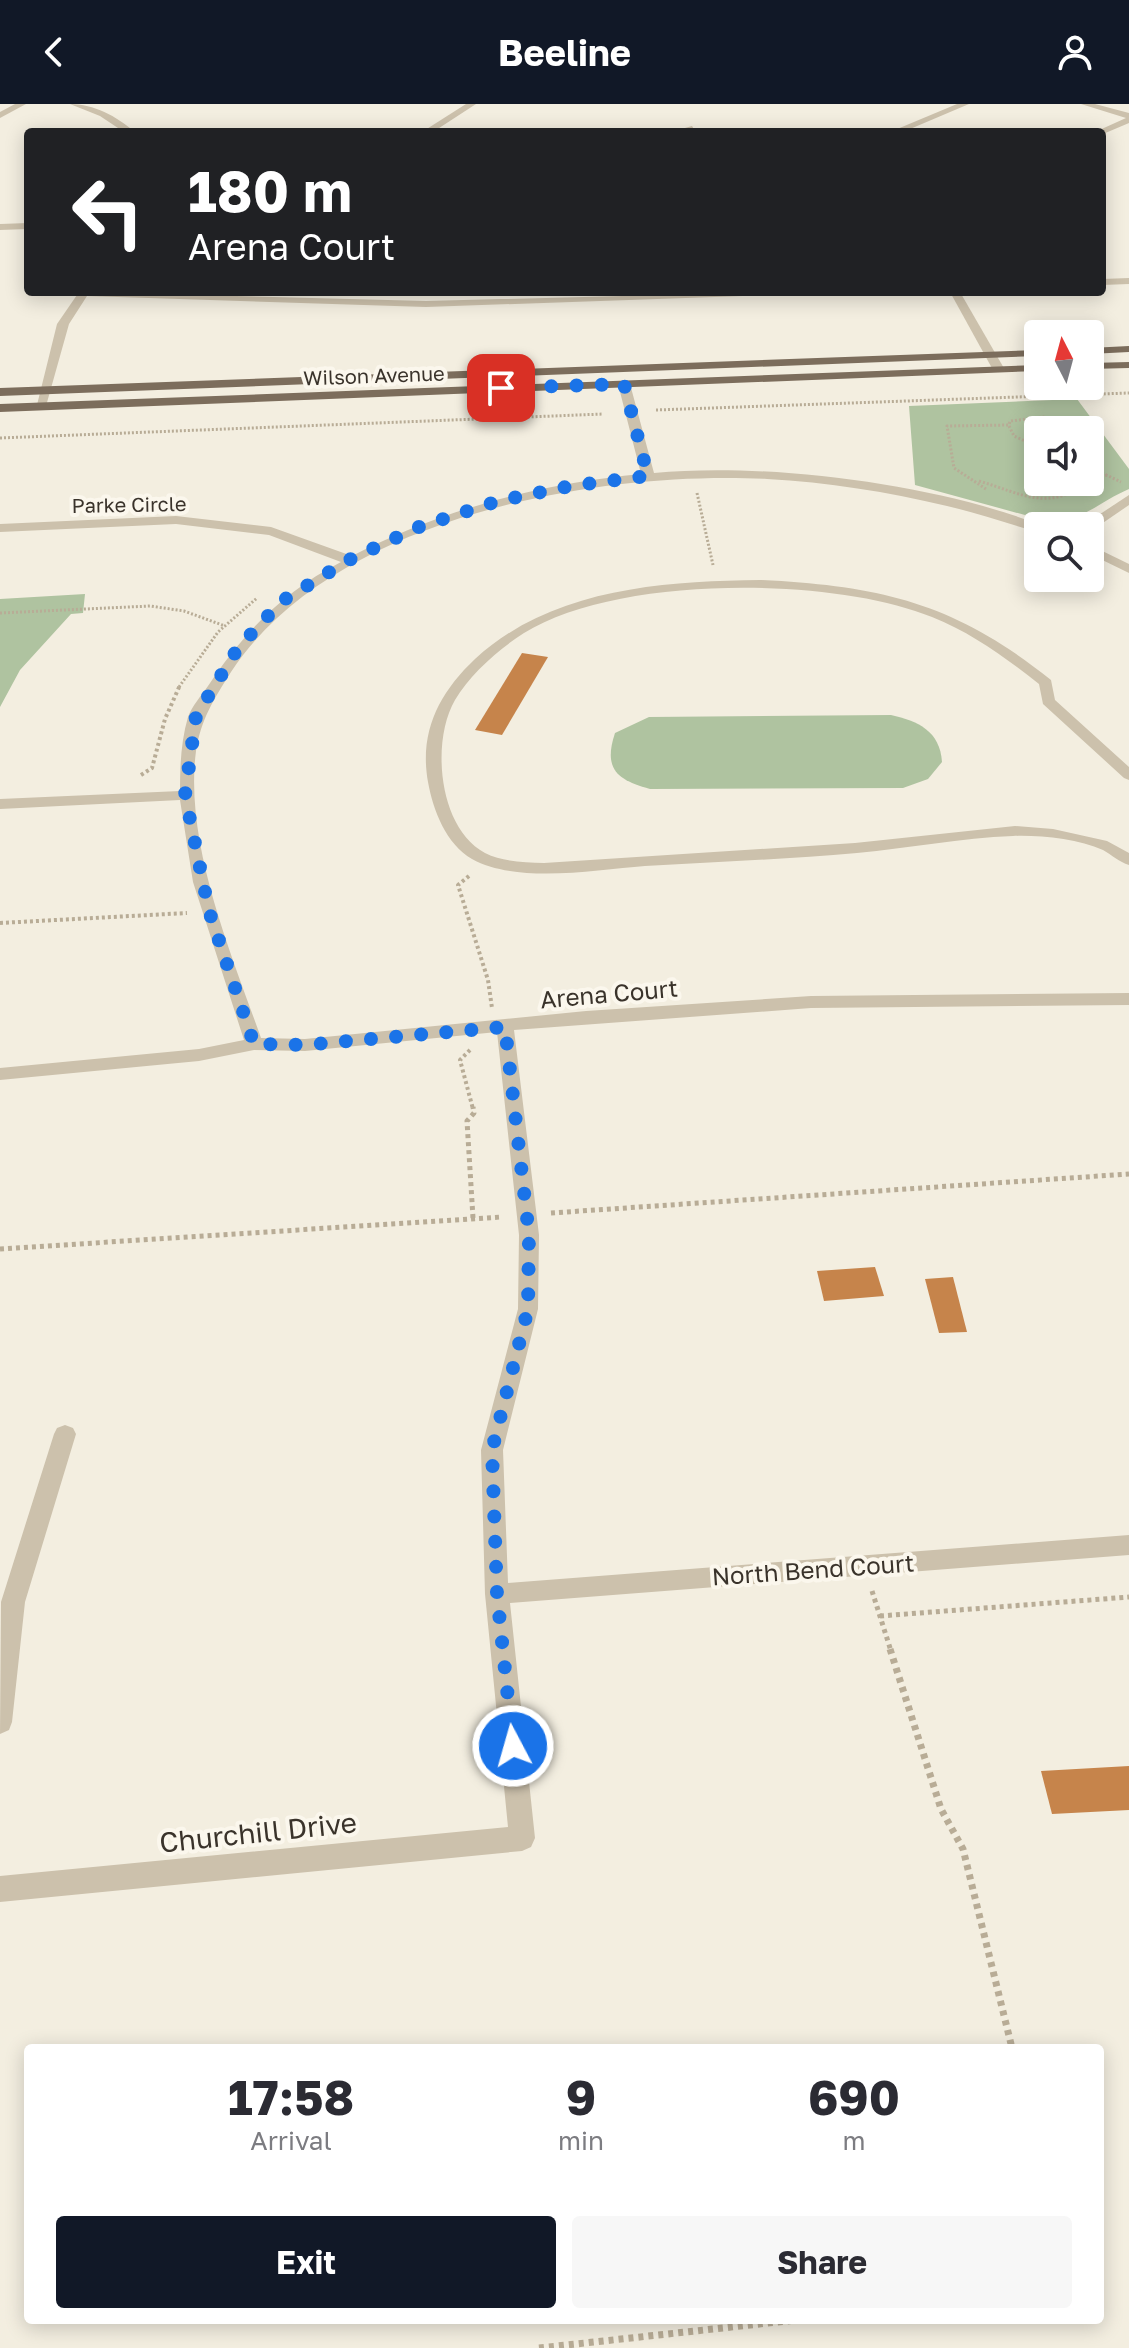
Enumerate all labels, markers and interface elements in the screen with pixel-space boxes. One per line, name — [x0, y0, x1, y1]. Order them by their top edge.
icon: back — [32, 30, 76, 74]
icon: person — [1053, 30, 1097, 74]
text: Beeline — [498, 31, 631, 74]
text: 180 m — [188, 157, 352, 224]
icon: left — [56, 160, 160, 264]
text: Arena Court — [188, 225, 395, 268]
north arrow — [1024, 320, 1104, 400]
map controls — [1024, 320, 1104, 592]
pin — [467, 354, 535, 422]
street label: Wilson Avenue — [303, 361, 445, 389]
icon: arrive — [479, 366, 523, 410]
button: sound — [1024, 416, 1104, 496]
street label: Parke Circle — [71, 491, 187, 517]
button: search — [1024, 512, 1104, 592]
street label: Arena Court — [539, 973, 679, 1013]
street label: North Bend Court — [711, 1547, 915, 1591]
position arrow — [471, 1704, 555, 1788]
street label: Churchill Drive — [158, 1805, 358, 1859]
text: 17:58 — [228, 2068, 354, 2126]
text: 9 — [566, 2068, 596, 2126]
text: 690 — [808, 2068, 900, 2126]
text: Arrival — [250, 2125, 332, 2156]
text: min — [558, 2125, 604, 2156]
text: m — [842, 2125, 865, 2156]
button: Exit — [56, 2216, 556, 2308]
button: Share — [572, 2216, 1072, 2308]

